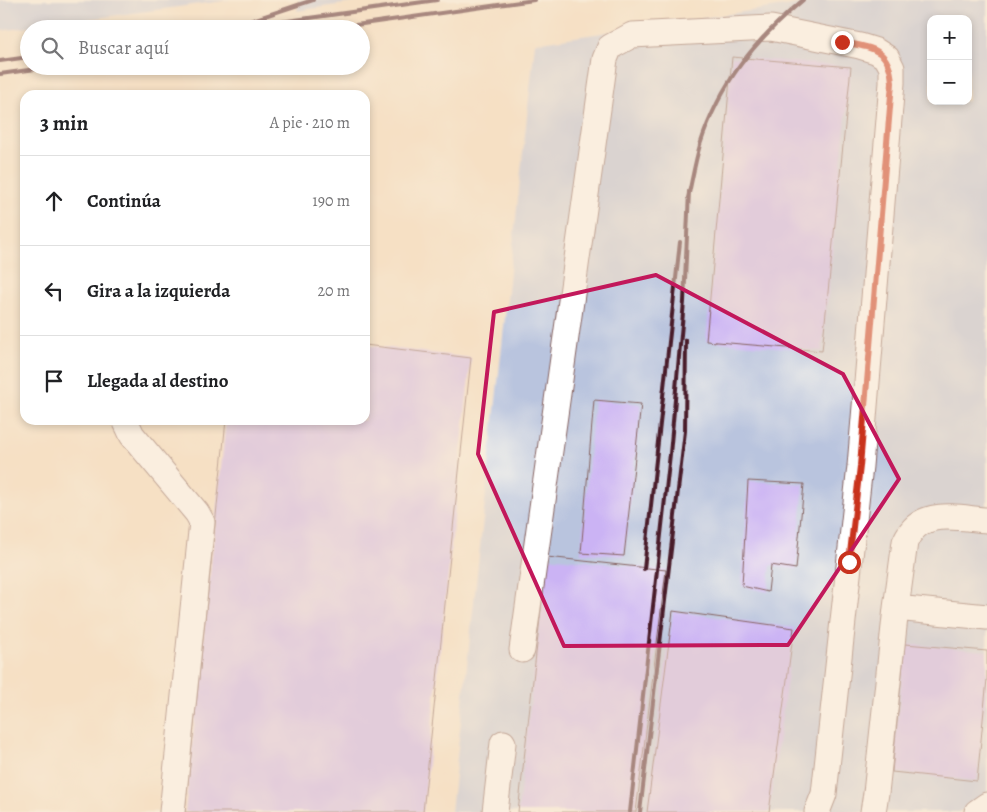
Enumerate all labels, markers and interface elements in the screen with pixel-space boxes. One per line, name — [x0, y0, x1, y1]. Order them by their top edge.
map controls — [927, 15, 972, 105]
button: + — [927, 15, 972, 60]
search box — [20, 20, 370, 75]
route end — [831, 31, 854, 54]
icon: search — [38, 34, 66, 62]
text: Buscar aquí — [78, 35, 169, 61]
button: − — [927, 60, 972, 105]
text: 3 min — [40, 109, 88, 137]
text: A pie · 210 m — [270, 112, 350, 134]
icon: ahead — [40, 187, 68, 215]
text: Continúa — [87, 188, 161, 214]
text: 190 m — [312, 190, 350, 212]
icon: left — [40, 277, 68, 305]
text: Gira a la izquierda — [87, 278, 230, 304]
text: 20 m — [317, 280, 350, 302]
icon: arrive — [40, 367, 68, 395]
text: Llegada al destino — [87, 368, 229, 394]
route start — [838, 551, 861, 574]

